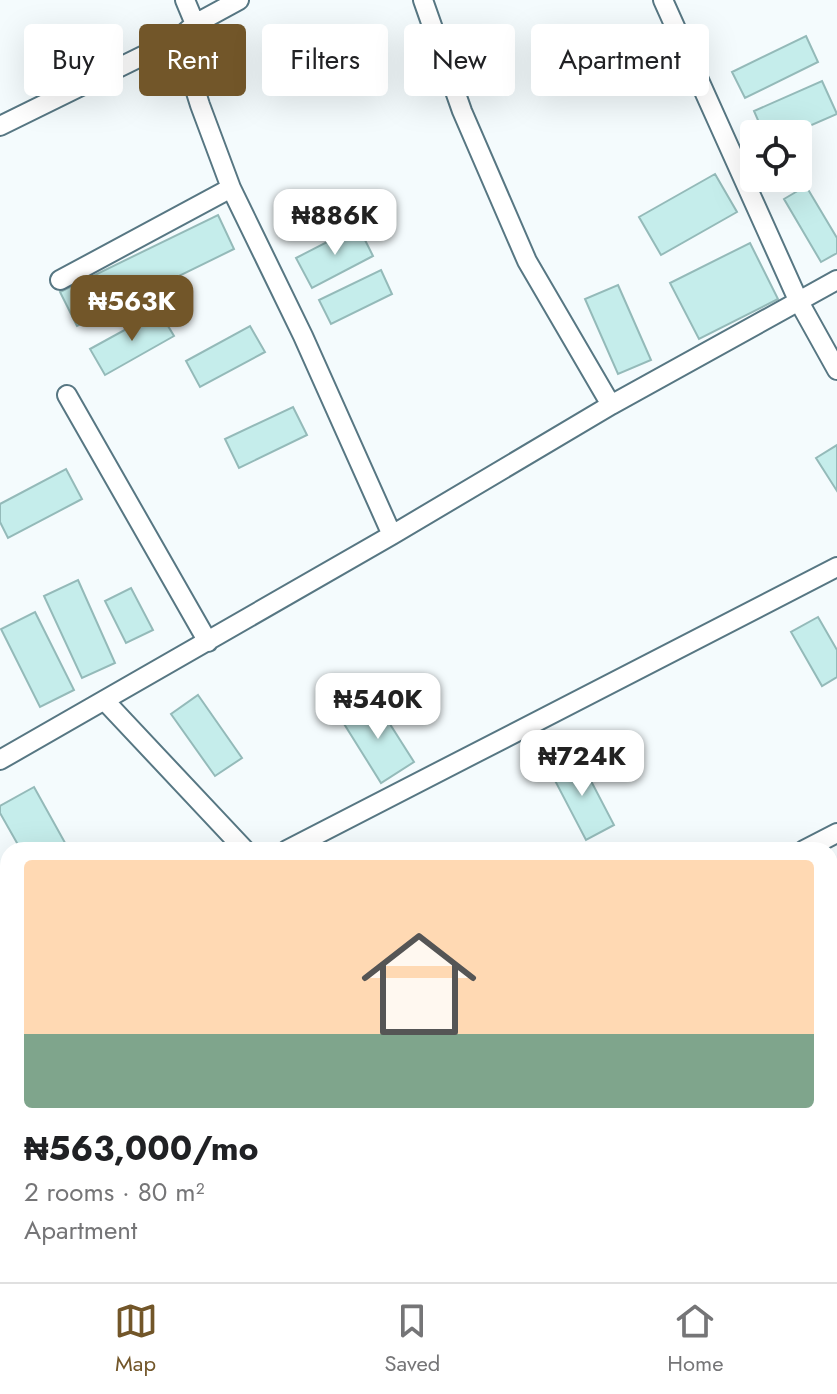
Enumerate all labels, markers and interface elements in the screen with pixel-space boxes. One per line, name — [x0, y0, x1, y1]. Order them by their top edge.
chip: Buy — [24, 24, 123, 96]
chip: Rent — [139, 24, 246, 96]
chip: Filters — [262, 24, 388, 96]
chip: New — [404, 24, 515, 96]
chip: Apartment — [531, 24, 709, 96]
map controls — [740, 120, 812, 192]
button: locate — [740, 120, 812, 192]
pin: ₦886K — [279, 189, 391, 257]
text: ₦886K — [292, 196, 378, 234]
pin: ₦563K — [76, 275, 188, 343]
text: ₦563K — [88, 282, 176, 320]
pin: ₦540K — [322, 673, 434, 741]
text: ₦540K — [333, 680, 423, 718]
pin: ₦724K — [526, 730, 638, 798]
text: ₦724K — [538, 737, 626, 775]
icon: home — [347, 912, 491, 1056]
text: ₦563,000/mo — [24, 1124, 259, 1173]
text: 2 rooms · 80 m² — [24, 1173, 205, 1211]
text: Apartment — [24, 1211, 137, 1249]
tab: Map — [114, 1299, 158, 1379]
tab: Saved — [385, 1299, 440, 1379]
tab: Home — [667, 1299, 723, 1379]

